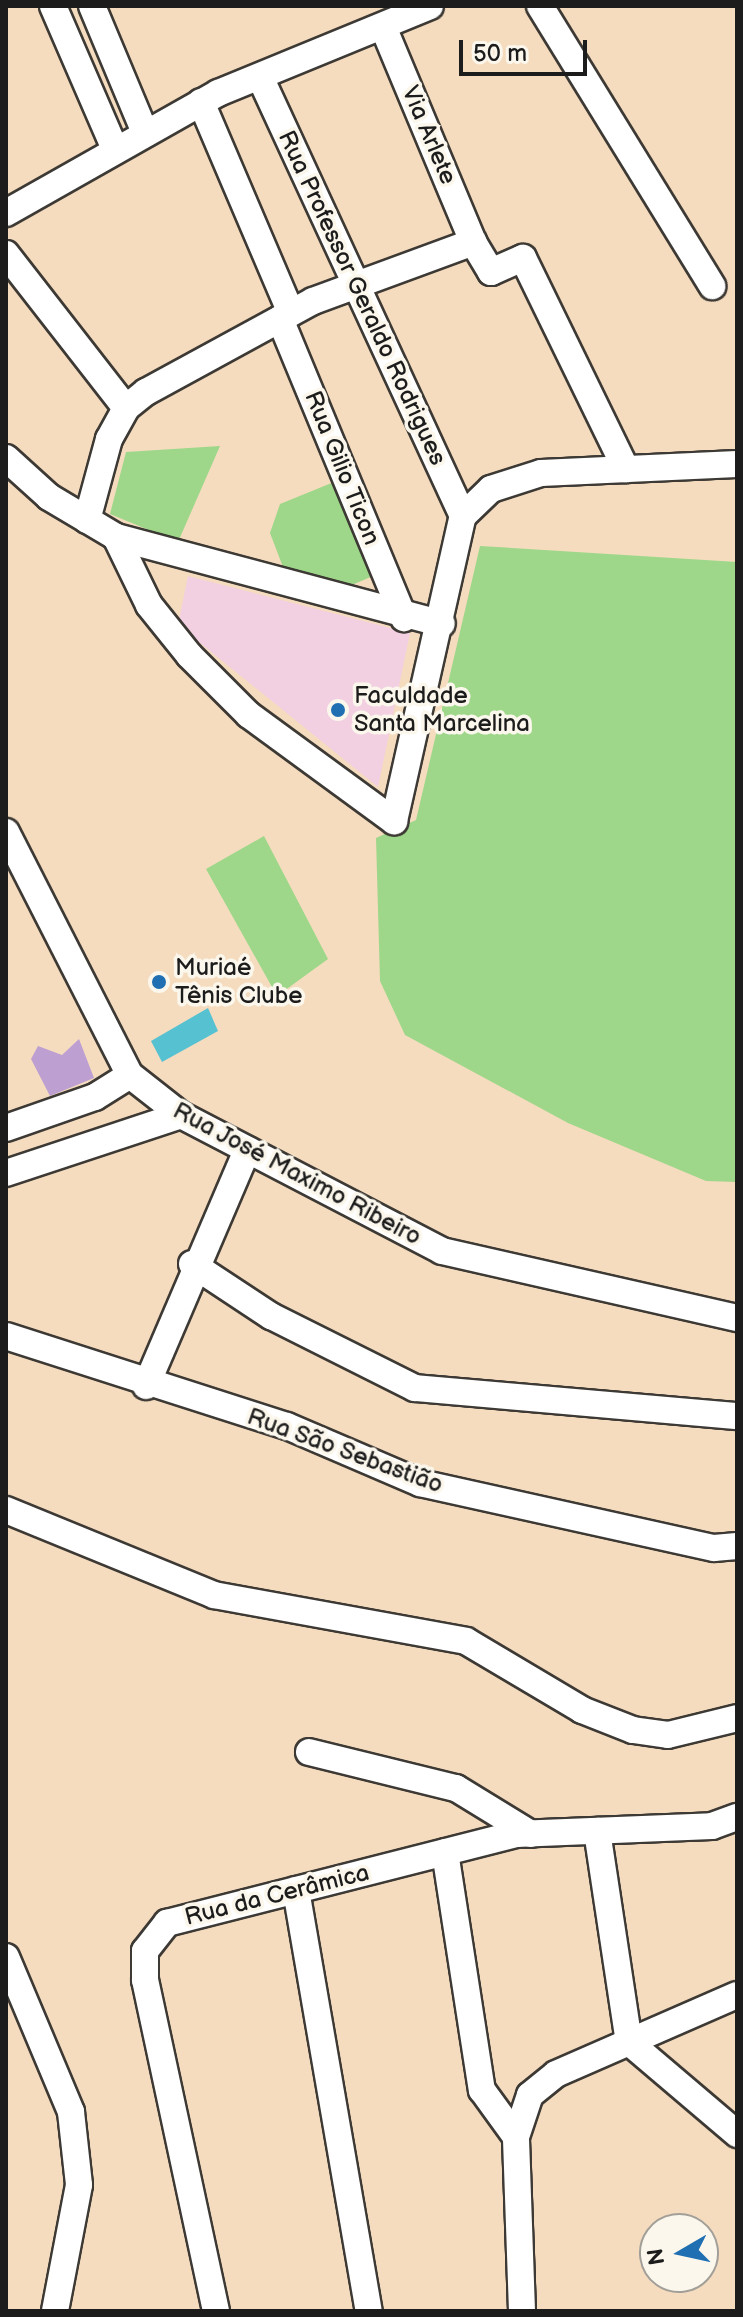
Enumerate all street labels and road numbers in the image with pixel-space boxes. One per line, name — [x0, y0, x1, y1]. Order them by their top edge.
street label: Via Arlete — [395, 81, 463, 189]
street label: Rua Professor Geraldo Rodrigues — [272, 126, 452, 470]
street label: Rua Gilio Ticon — [298, 386, 386, 550]
street label: Rua José Maximo Ribeiro — [168, 1096, 426, 1252]
street label: Rua São Sebastião — [243, 1402, 447, 1500]
street label: Rua da Cerâmica — [182, 1858, 372, 1932]

